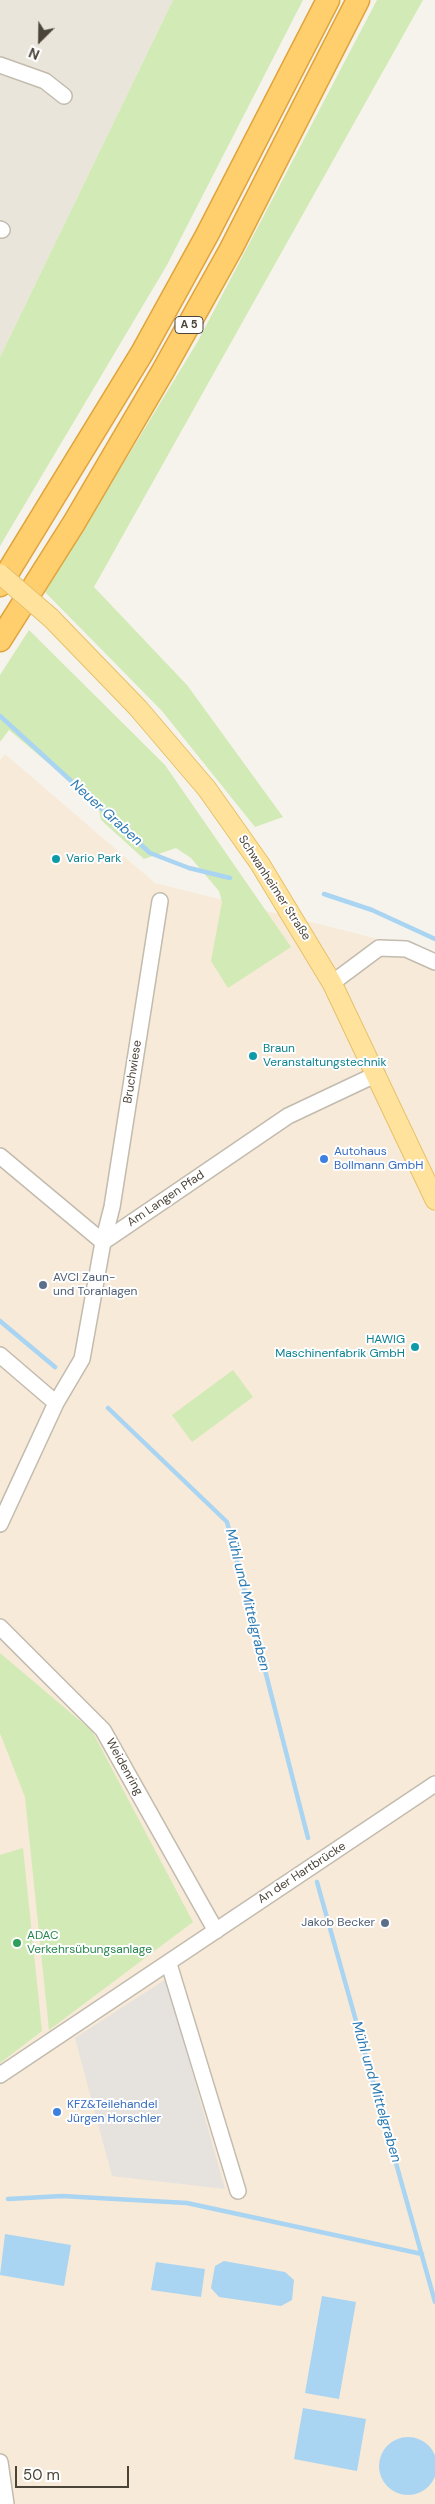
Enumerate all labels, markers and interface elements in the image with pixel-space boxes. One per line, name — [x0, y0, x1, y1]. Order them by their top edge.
north arrow — [15, 15, 65, 65]
text: N — [26, 44, 42, 64]
road number: A 5 — [175, 316, 203, 334]
water label: Neuer Graben — [67, 776, 145, 850]
street label: Schwanheimer Straße — [235, 833, 313, 943]
place label: Vario Park — [66, 852, 121, 866]
marker: Vario Park — [50, 853, 62, 865]
street label: Bruchwiese — [121, 1039, 145, 1105]
place label: Braun Veranstaltungstechnik — [263, 1042, 386, 1070]
marker: Braun Veranstaltungstechnik — [247, 1050, 259, 1062]
place label: Autohaus Bollmann GmbH — [334, 1145, 423, 1173]
marker: Autohaus Bollmann GmbH — [318, 1153, 330, 1165]
street label: Am Langen Pfad — [125, 1168, 207, 1230]
place label: AVCI Zaun- und Toranlagen — [53, 1271, 137, 1299]
marker: AVCI Zaun- und Toranlagen — [37, 1279, 49, 1291]
place label: HAWIG Maschinenfabrik GmbH — [275, 1333, 405, 1361]
marker: HAWIG Maschinenfabrik GmbH — [409, 1341, 421, 1353]
water label: Mühl und Mittelgraben — [221, 1527, 273, 1673]
street label: Weidenring — [102, 1736, 146, 1798]
street label: An der Hartbrücke — [255, 1839, 349, 1907]
place label: Jakob Becker — [301, 1916, 375, 1930]
marker: Jakob Becker — [379, 1917, 391, 1929]
place label: ADAC Verkehrsübungsanlage — [27, 1929, 152, 1957]
marker: ADAC Verkehrsübungsanlage — [11, 1937, 23, 1949]
water label: Mühl und Mittelgraben — [348, 2020, 404, 2164]
place label: KFZ&Teilehandel Jürgen Horschler — [67, 2098, 161, 2126]
marker: KFZ&Teilehandel Jürgen Horschler — [51, 2106, 63, 2118]
scale bar — [18, 2456, 131, 2488]
text: 50 m — [23, 2465, 60, 2485]

